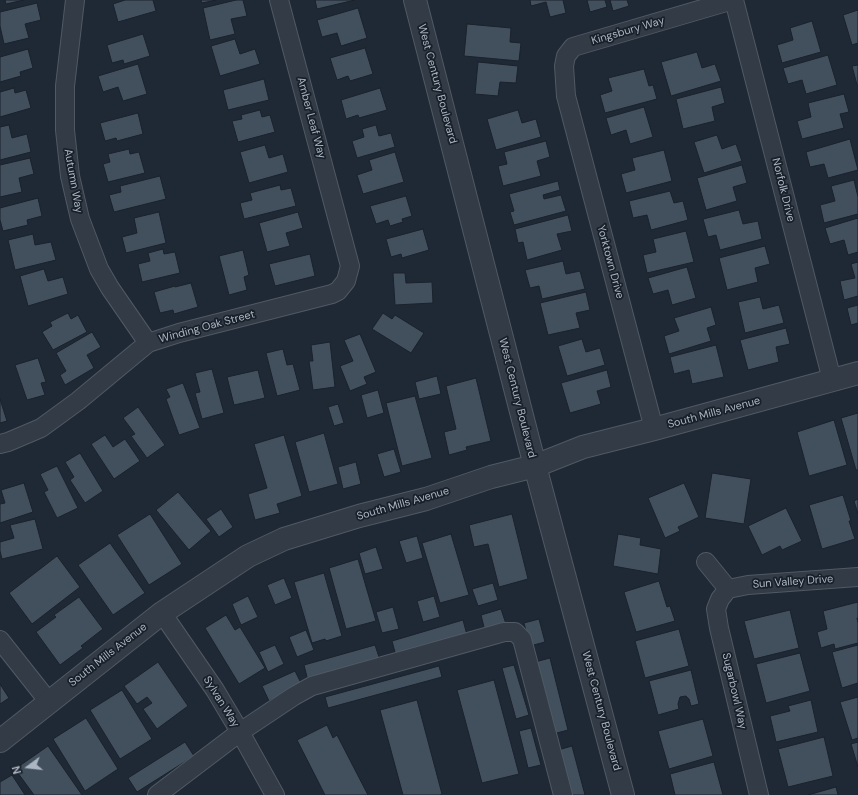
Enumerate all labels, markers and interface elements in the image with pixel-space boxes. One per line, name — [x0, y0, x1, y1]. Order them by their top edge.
street label: Kingsbury Way — [590, 14, 666, 48]
street label: West Century Boulevard — [415, 23, 459, 145]
street label: Amber Leaf Way — [294, 76, 328, 160]
street label: Autumn Way — [61, 148, 85, 214]
street label: Norfolk Drive — [769, 157, 797, 223]
street label: Yorktown Drive — [594, 224, 626, 300]
street label: Winding Oak Street — [158, 308, 256, 346]
street label: West Century Boulevard — [496, 337, 538, 459]
street label: South Mills Avenue — [666, 394, 762, 432]
street label: South Mills Avenue — [355, 485, 451, 523]
street label: Sun Valley Drive — [752, 573, 834, 591]
street label: South Mills Avenue — [66, 620, 150, 690]
street label: West Century Boulevard — [579, 650, 623, 772]
street label: Sugarbowl Way — [719, 652, 749, 730]
street label: Sylvan Way — [200, 674, 242, 730]
north arrow — [8, 747, 48, 787]
text: N — [9, 764, 24, 776]

